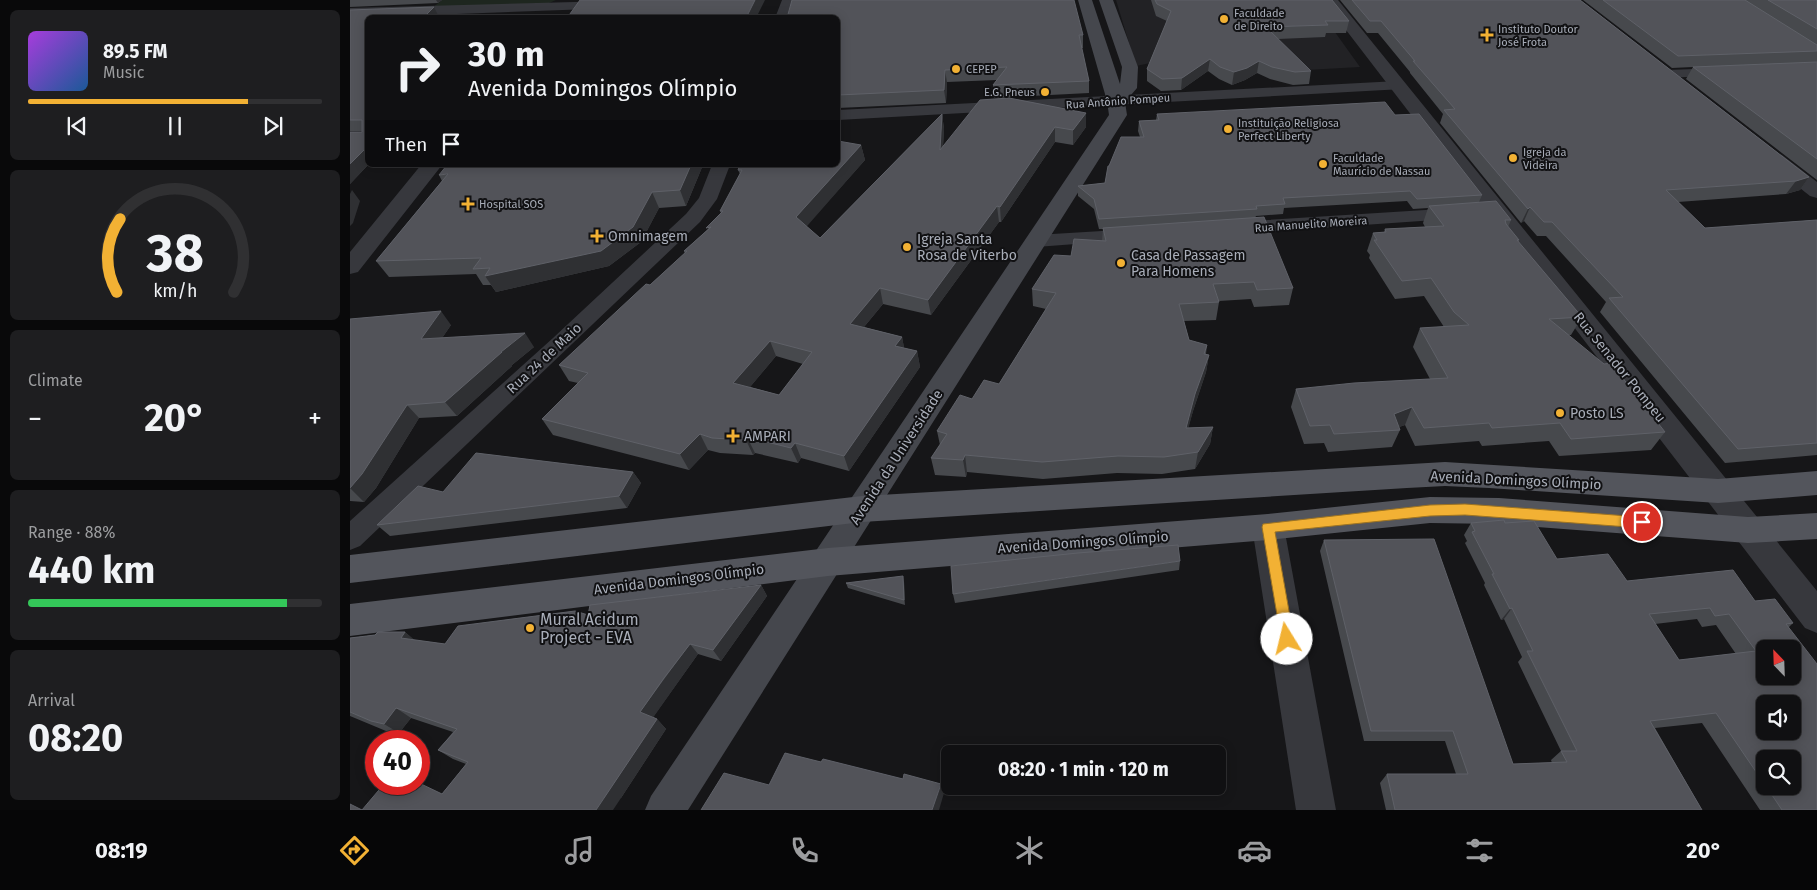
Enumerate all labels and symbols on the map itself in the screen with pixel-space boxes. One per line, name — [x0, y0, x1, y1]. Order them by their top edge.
place label: Faculdade de Direito — [1234, 7, 1285, 33]
marker: Faculdade de Direito — [1218, 13, 1230, 25]
place label: Instituto Doutor José Frota — [1498, 23, 1579, 49]
marker: Instituto Doutor José Frota — [1480, 28, 1494, 42]
marker: CEPEP — [950, 63, 962, 75]
place label: CEPEP — [966, 63, 997, 76]
place label: E.G. Pneus — [984, 86, 1035, 99]
marker: E.G. Pneus — [1039, 86, 1051, 98]
street label: Rua Antônio Pompeu — [1065, 91, 1171, 112]
place label: Instituição Religiosa Perfect Liberty — [1238, 117, 1339, 143]
marker: Instituição Religiosa Perfect Liberty — [1222, 123, 1234, 135]
place label: Igreja da Videira — [1523, 146, 1566, 172]
place label: Faculdade Maurício de Nassau — [1333, 152, 1430, 178]
marker: Igreja da Videira — [1507, 152, 1519, 164]
marker: Faculdade Maurício de Nassau — [1317, 158, 1329, 170]
marker: Hospital SOS — [461, 197, 475, 211]
place label: Hospital SOS — [479, 198, 543, 211]
street label: Rua Manuelito Moreira — [1254, 214, 1368, 235]
place label: Omnimagem — [608, 228, 688, 245]
marker: Omnimagem — [590, 229, 604, 243]
place label: Igreja Santa Rosa de Viterbo — [917, 231, 1017, 264]
marker: Igreja Santa Rosa de Viterbo — [901, 241, 913, 253]
place label: Casa de Passagem Para Homens — [1131, 247, 1245, 280]
marker: Casa de Passagem Para Homens — [1115, 257, 1127, 269]
street label: Rua Senador Pompeu — [1570, 309, 1669, 426]
street label: Rua 24 de Maio — [503, 319, 585, 397]
street label: Avenida da Universidade — [846, 387, 946, 528]
place label: Posto LS — [1570, 405, 1624, 422]
marker: Posto LS — [1554, 407, 1566, 419]
place label: AMPARI — [744, 428, 791, 445]
marker: AMPARI — [726, 429, 740, 443]
street label: Avenida Domingos Olímpio — [1430, 468, 1602, 493]
pin — [1621, 501, 1663, 543]
street label: Avenida Domingos Olímpio — [997, 528, 1169, 557]
street label: Avenida Domingos Olímpio — [593, 561, 765, 598]
place label: Mural Acidum Project - EVA — [540, 610, 639, 647]
position arrow — [1260, 612, 1312, 664]
marker: Mural Acidum Project - EVA — [524, 622, 536, 634]
north arrow — [1756, 640, 1801, 685]
speed limit sign: 40 — [365, 730, 430, 795]

